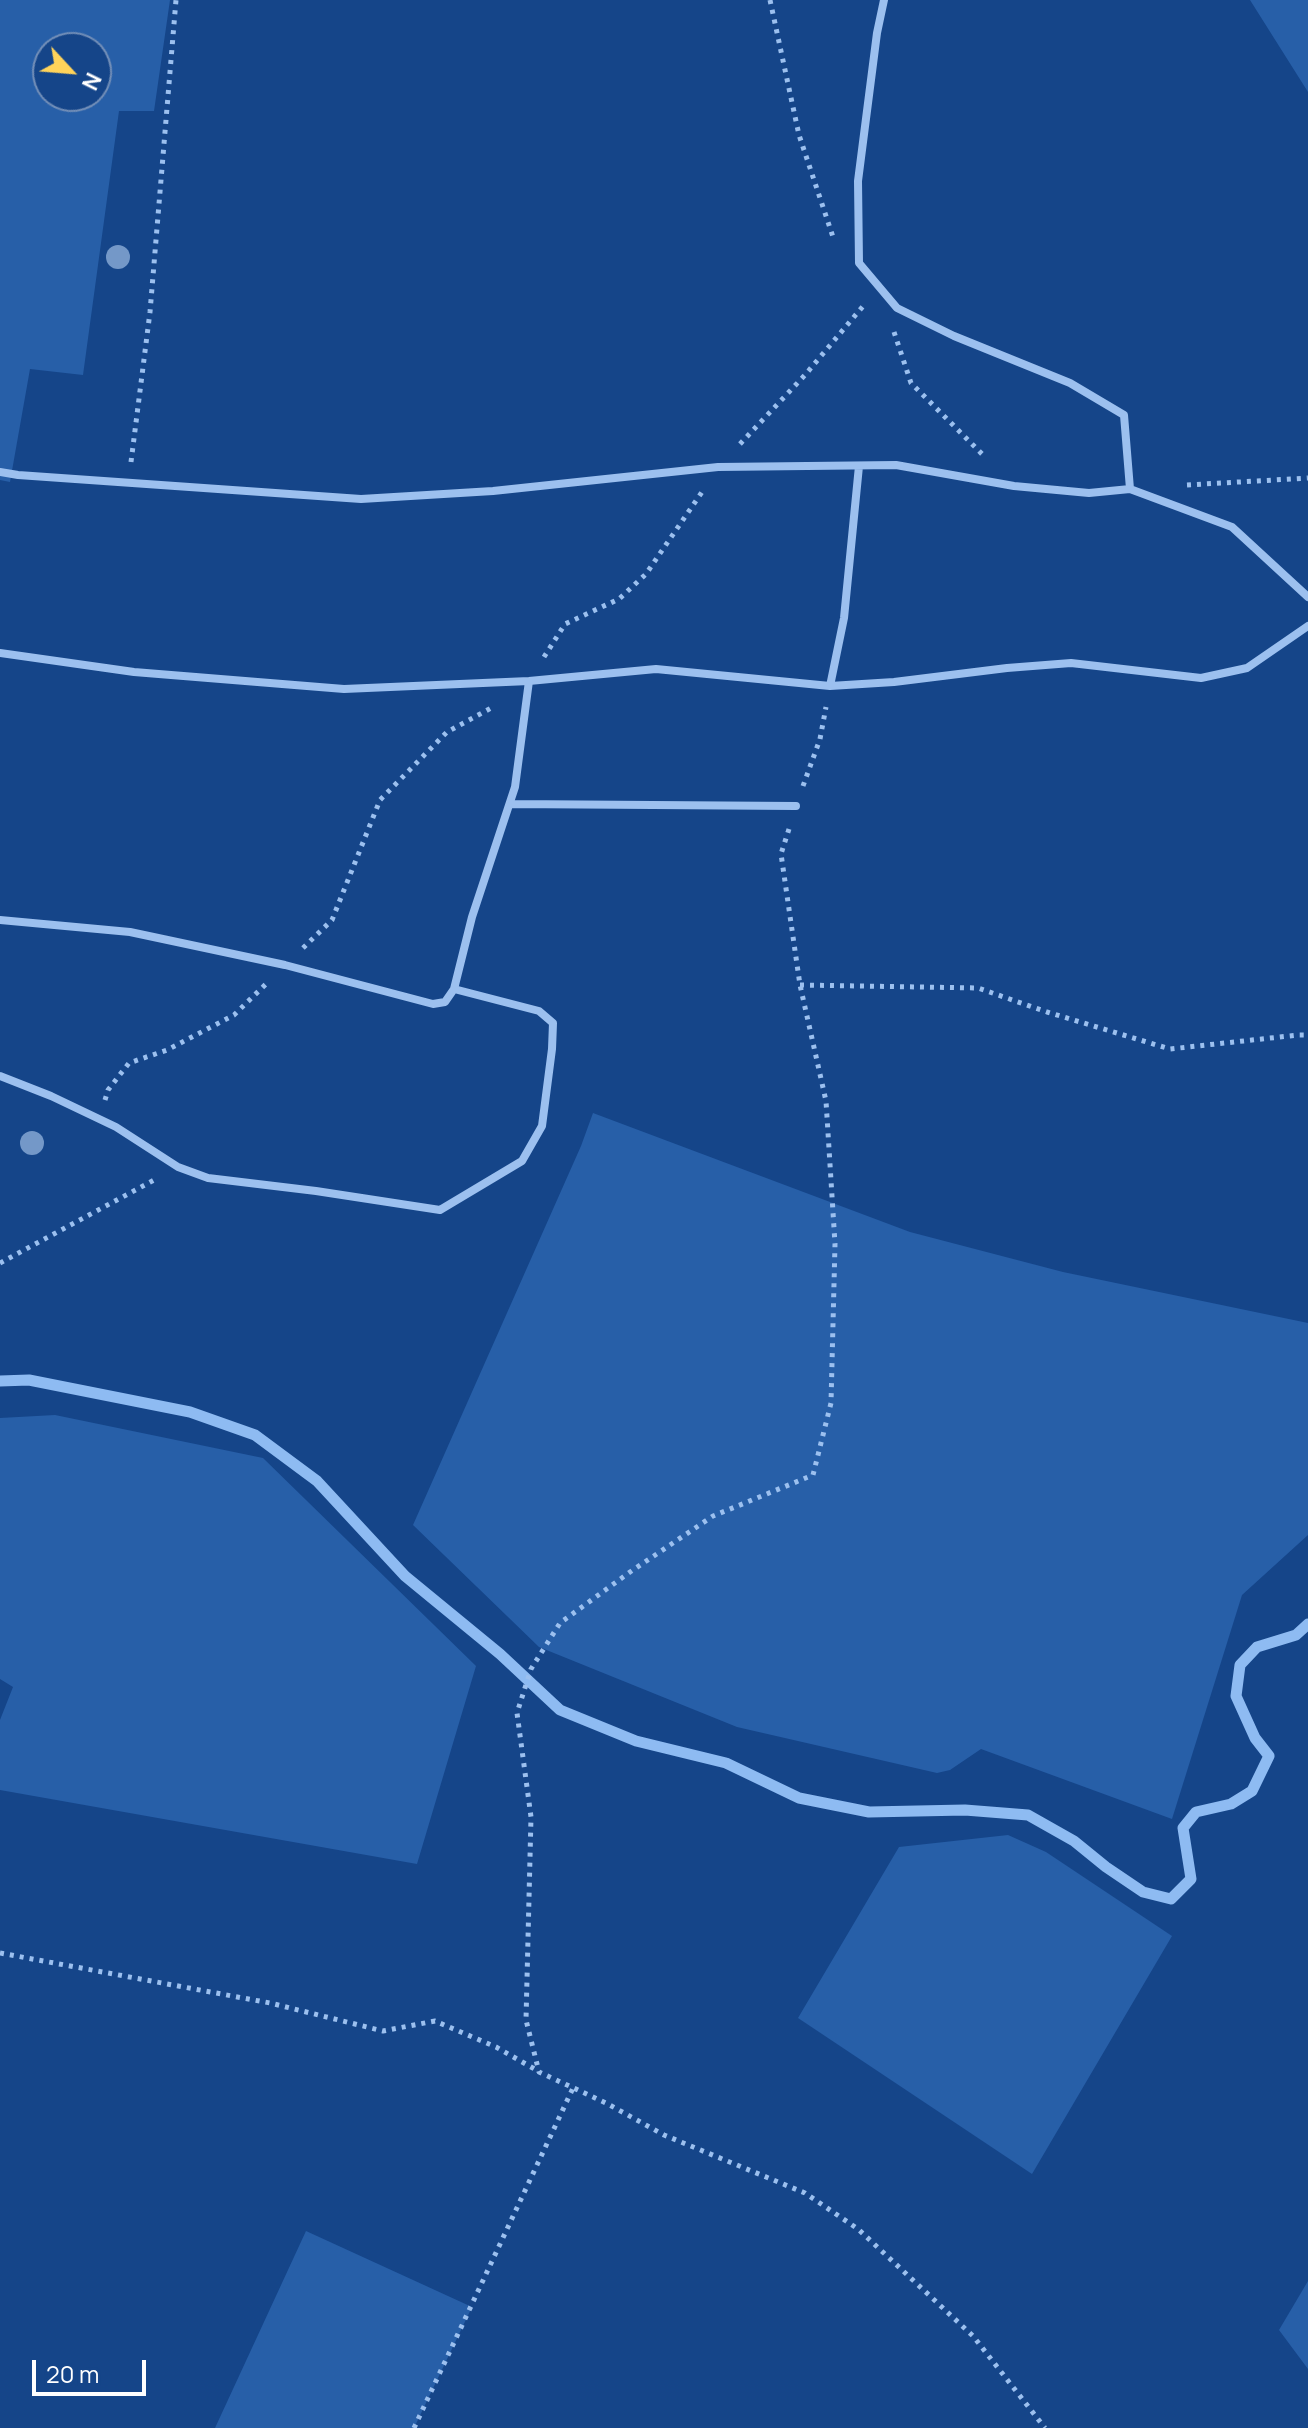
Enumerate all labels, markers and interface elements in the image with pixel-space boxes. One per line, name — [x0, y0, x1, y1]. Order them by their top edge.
north arrow — [32, 32, 112, 112]
text: N — [75, 68, 109, 95]
scale bar — [36, 2344, 150, 2394]
text: 20 m — [46, 2357, 99, 2390]

